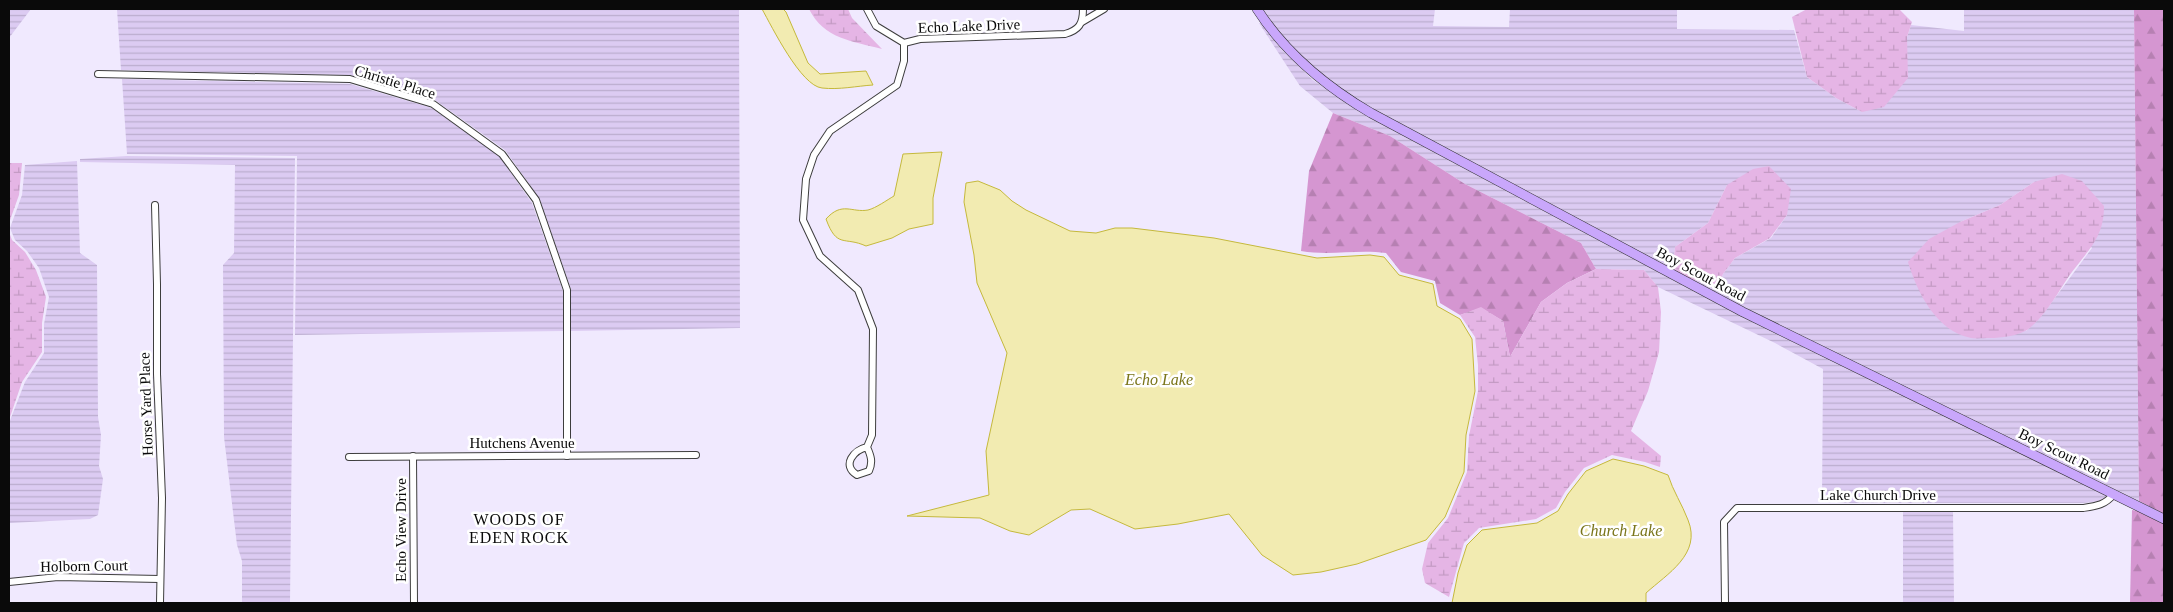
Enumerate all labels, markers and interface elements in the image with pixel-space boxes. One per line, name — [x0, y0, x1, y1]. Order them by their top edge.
street label: Echo Lake Drive — [918, 16, 1021, 36]
street label: Christie Place — [353, 62, 438, 102]
street label: Boy Scout Road — [1654, 244, 1749, 304]
street label: Horse Yard Place — [136, 352, 156, 456]
water label: Echo Lake — [1124, 371, 1193, 388]
street label: Boy Scout Road — [2016, 425, 2112, 483]
street label: Hutchens Avenue — [469, 435, 575, 451]
street label: Echo View Drive — [393, 478, 409, 582]
street label: Lake Church Drive — [1820, 487, 1936, 503]
district label: WOODS OF EDEN ROCK — [469, 511, 569, 546]
water label: Church Lake — [1580, 522, 1662, 539]
street label: Holborn Court — [40, 557, 129, 575]

